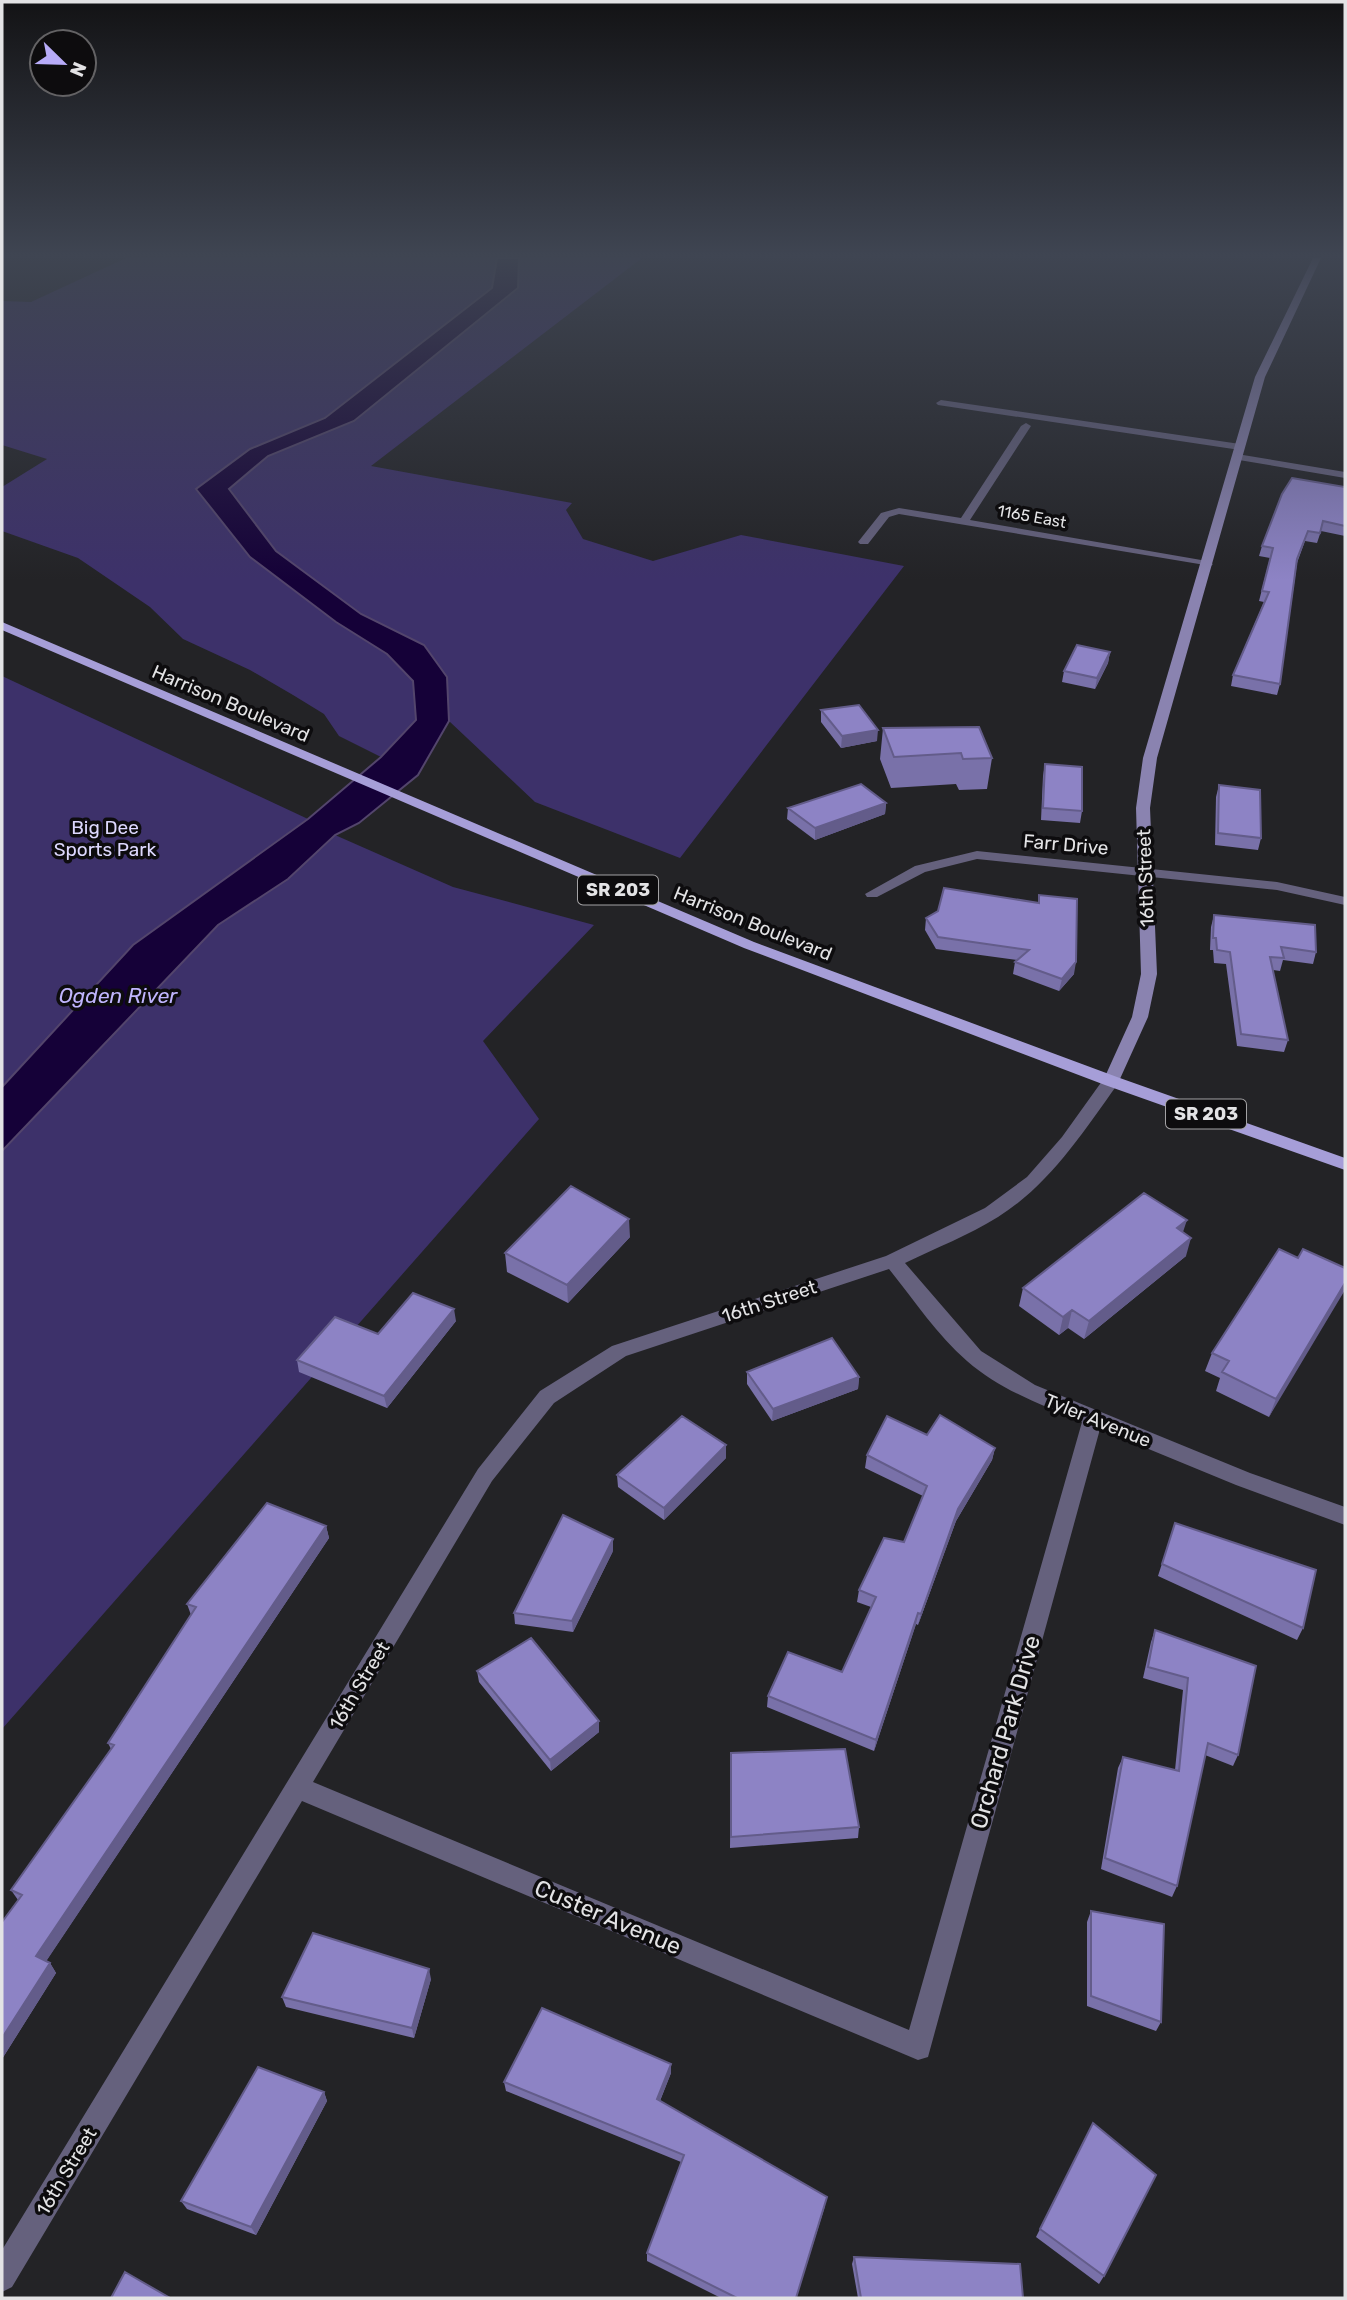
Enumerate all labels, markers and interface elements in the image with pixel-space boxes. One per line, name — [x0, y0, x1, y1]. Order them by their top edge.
north arrow — [28, 28, 98, 98]
text: N — [65, 59, 91, 80]
street label: 1165 East — [996, 501, 1068, 532]
street label: Harrison Boulevard — [149, 660, 313, 747]
park label: Big Dee Sports Park — [54, 816, 156, 861]
street label: 16th Street — [1132, 828, 1159, 927]
street label: Farr Drive — [1022, 829, 1110, 860]
road number: SR 203 — [578, 876, 658, 904]
street label: Harrison Boulevard — [670, 881, 835, 966]
water label: Ogden River — [59, 983, 178, 1008]
road number: SR 203 — [1166, 1100, 1246, 1128]
street label: 16th Street — [719, 1275, 820, 1328]
street label: Tyler Avenue — [1041, 1389, 1154, 1452]
street label: Orchard Park Drive — [964, 1632, 1046, 1832]
street label: 16th Street — [324, 1637, 395, 1733]
street label: Custer Avenue — [530, 1874, 686, 1960]
street label: 16th Street — [31, 2123, 102, 2219]

